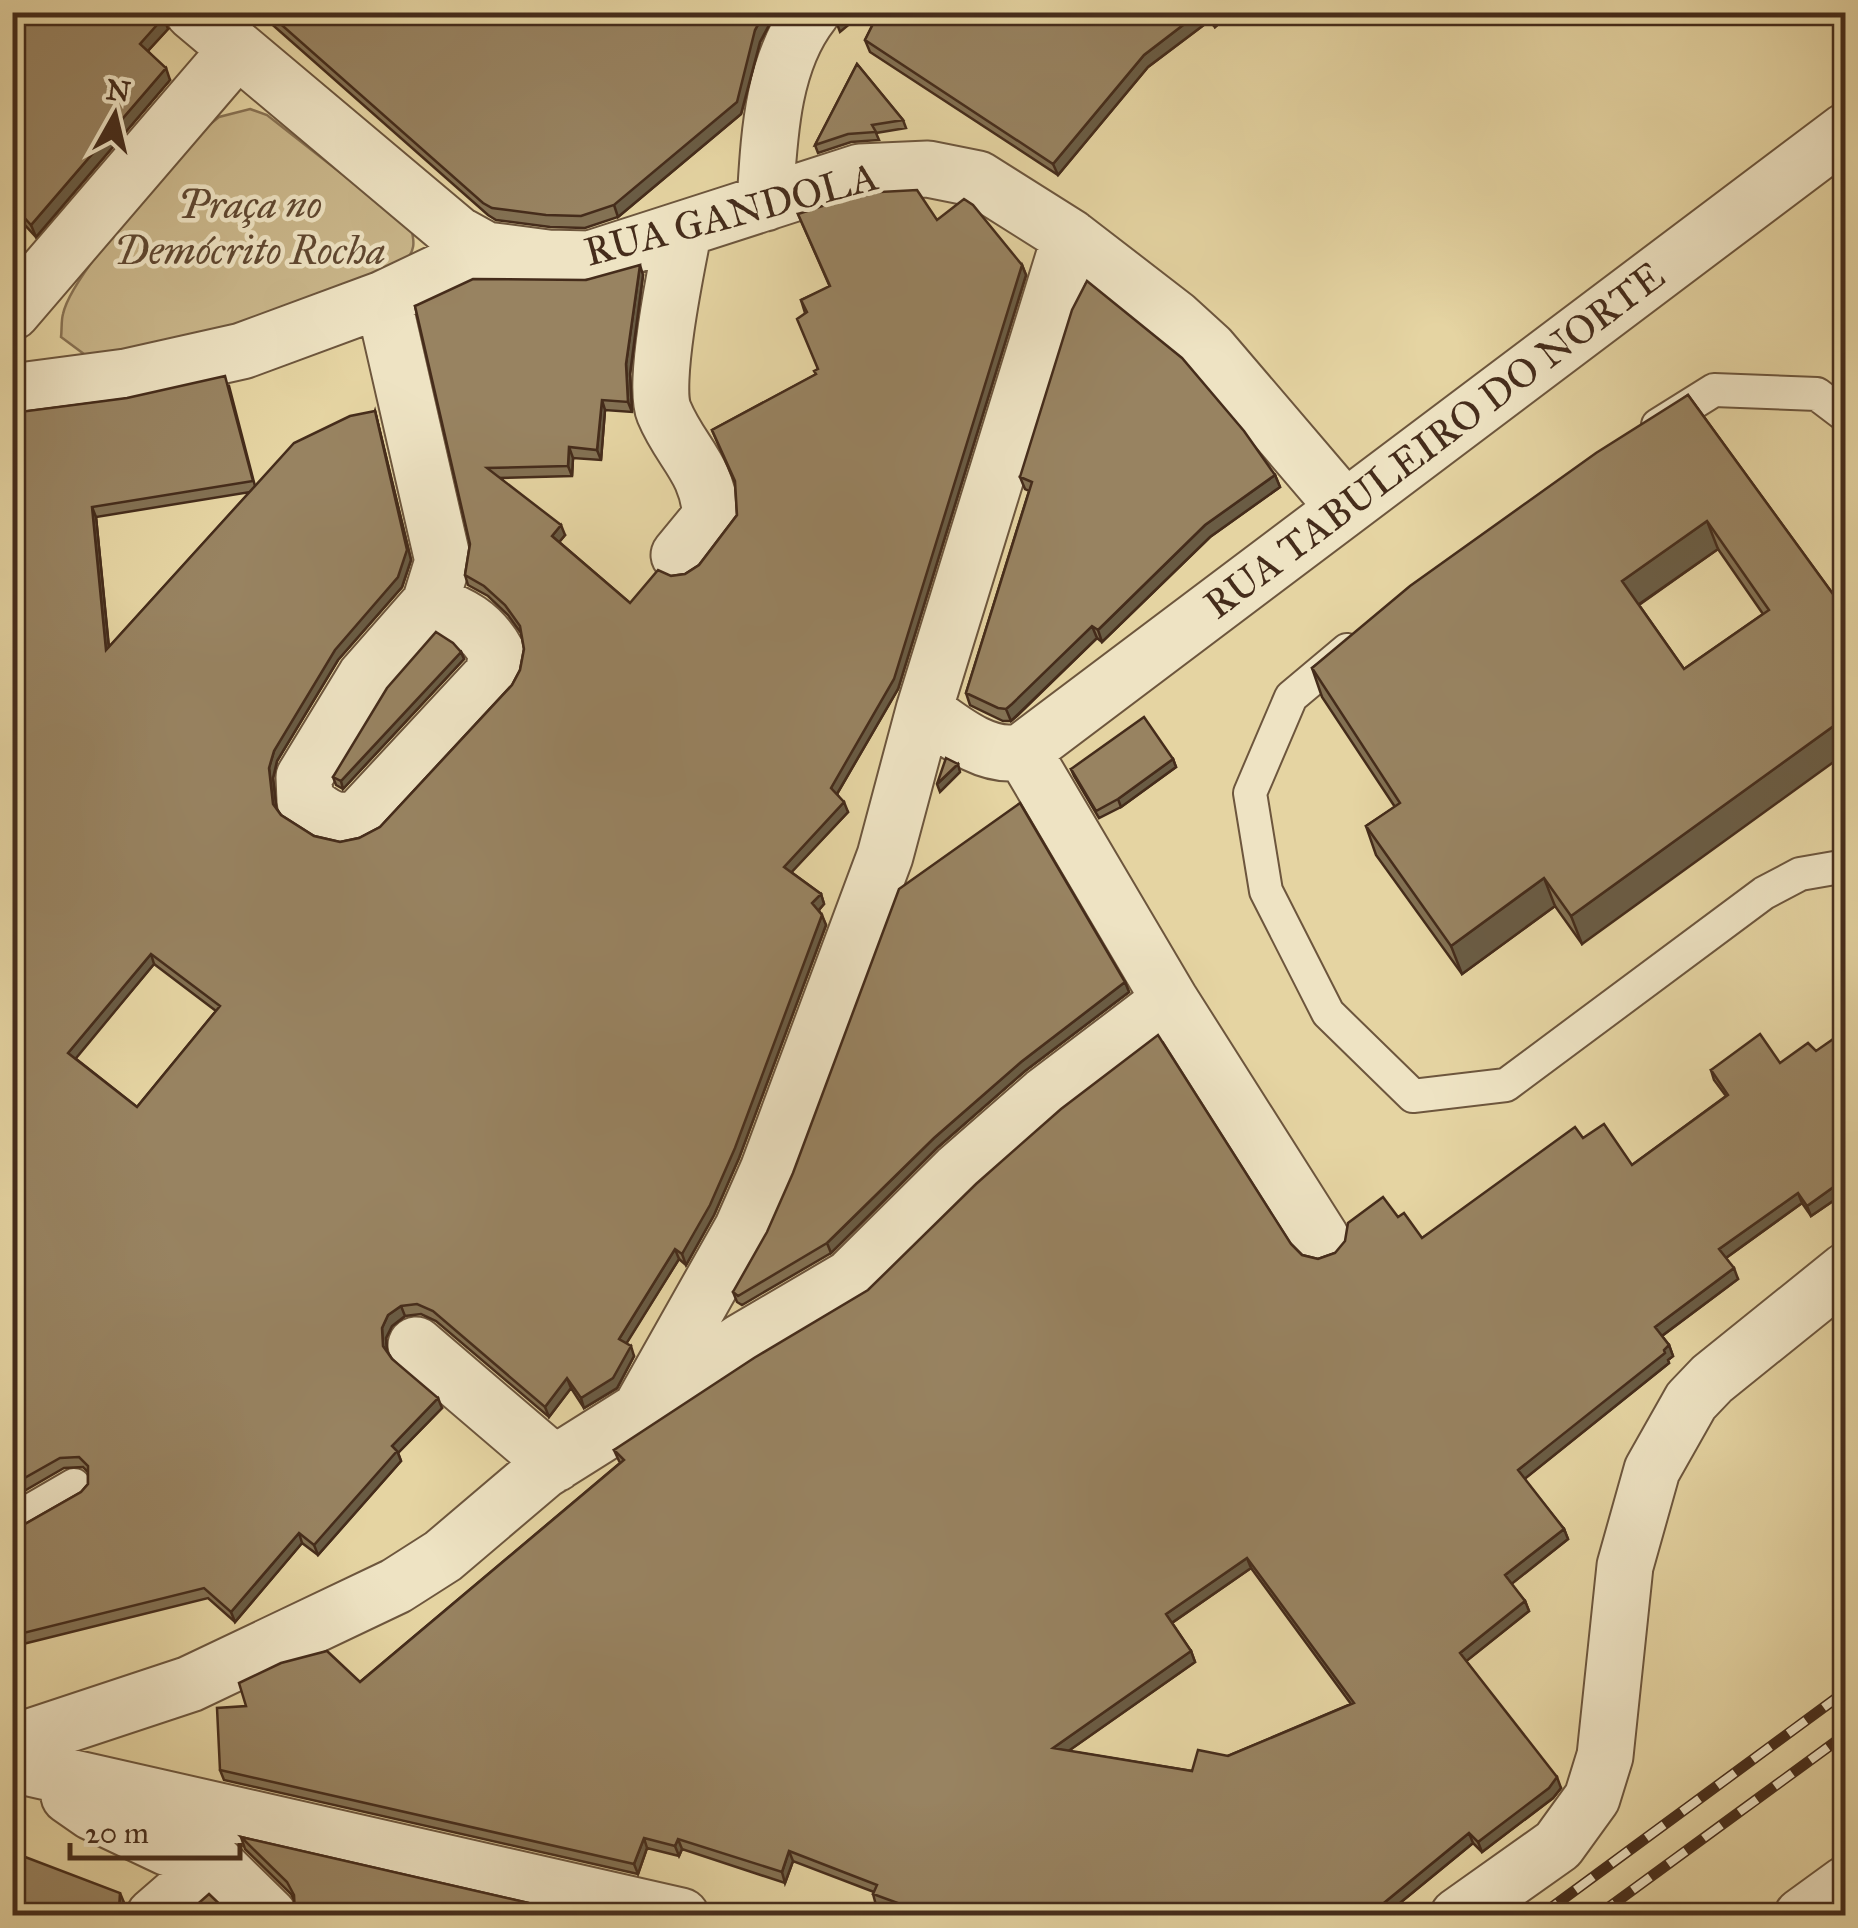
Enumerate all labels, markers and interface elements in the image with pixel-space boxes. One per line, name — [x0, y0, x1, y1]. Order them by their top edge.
north arrow — [65, 65, 165, 165]
text: N — [104, 72, 133, 110]
street label: RUA GANDOLA — [579, 151, 883, 277]
park label: Praça no Demócrito Rocha — [114, 180, 386, 275]
street label: RUA TABULEIRO DO NORTE — [1194, 251, 1674, 629]
scale bar — [70, 1798, 240, 1860]
text: 20 m — [85, 1815, 149, 1851]

